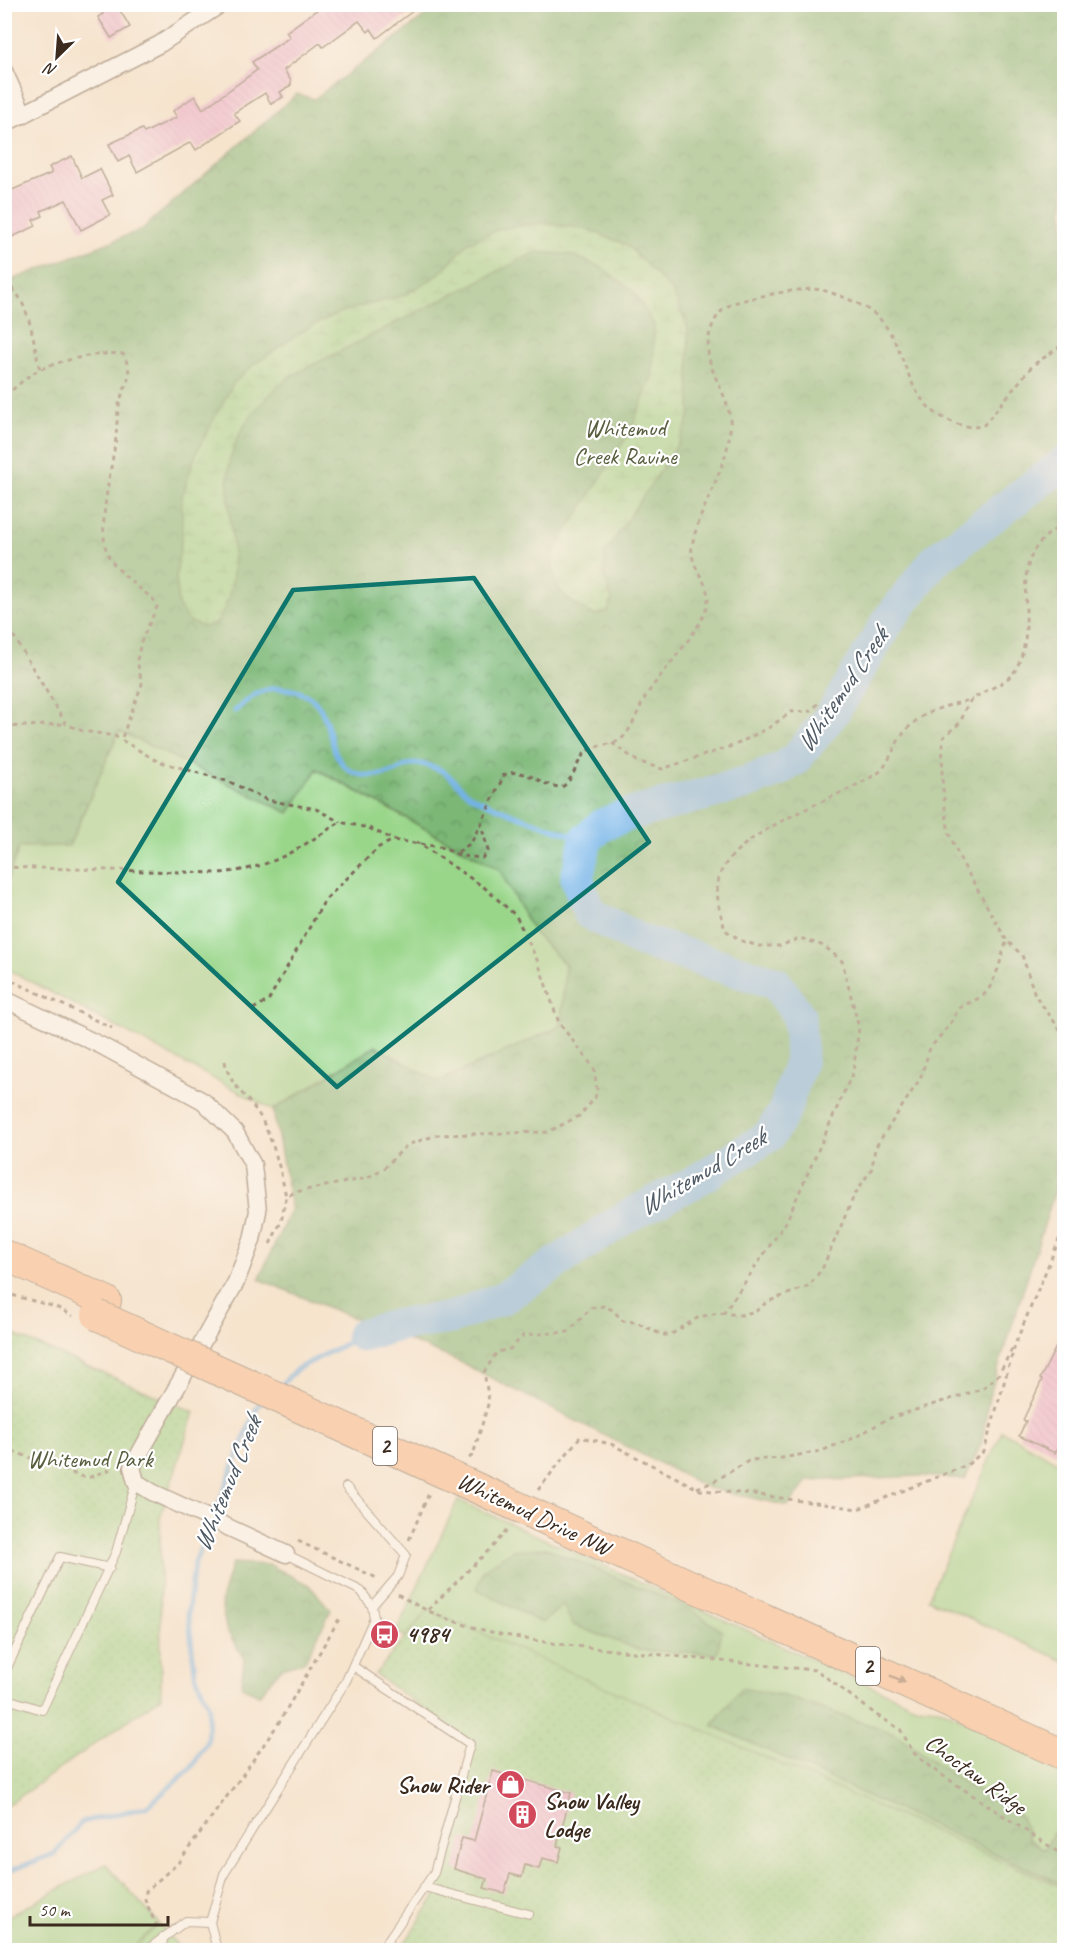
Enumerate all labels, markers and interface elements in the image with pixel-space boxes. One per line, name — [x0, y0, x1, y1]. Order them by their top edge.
north arrow — [27, 27, 87, 87]
text: N — [40, 57, 60, 81]
park label: Whitemud Creek Ravine — [574, 413, 679, 471]
water label: Whitemud Creek — [789, 617, 899, 758]
water label: Whitemud Creek — [633, 1118, 776, 1223]
water label: Whitemud Creek — [185, 1407, 271, 1556]
road number: 2 — [373, 1427, 397, 1465]
park label: Whitemud Park — [28, 1444, 155, 1474]
street label: Whitemud Drive NW — [452, 1465, 618, 1564]
bus stop icon: 4984 — [369, 1618, 401, 1650]
place label: 4984 — [406, 1619, 452, 1649]
road number: 2 — [856, 1647, 880, 1685]
one-way arrow — [889, 1674, 907, 1684]
street label: Choctaw Ridge — [919, 1727, 1034, 1822]
shop icon: Snow Rider — [494, 1769, 526, 1801]
place label: Snow Rider — [397, 1770, 491, 1800]
place label: Snow Valley Lodge — [544, 1786, 641, 1844]
building icon: Snow Valley Lodge — [507, 1799, 539, 1831]
scale bar — [30, 1889, 168, 1927]
text: 50 m — [39, 1899, 72, 1921]

